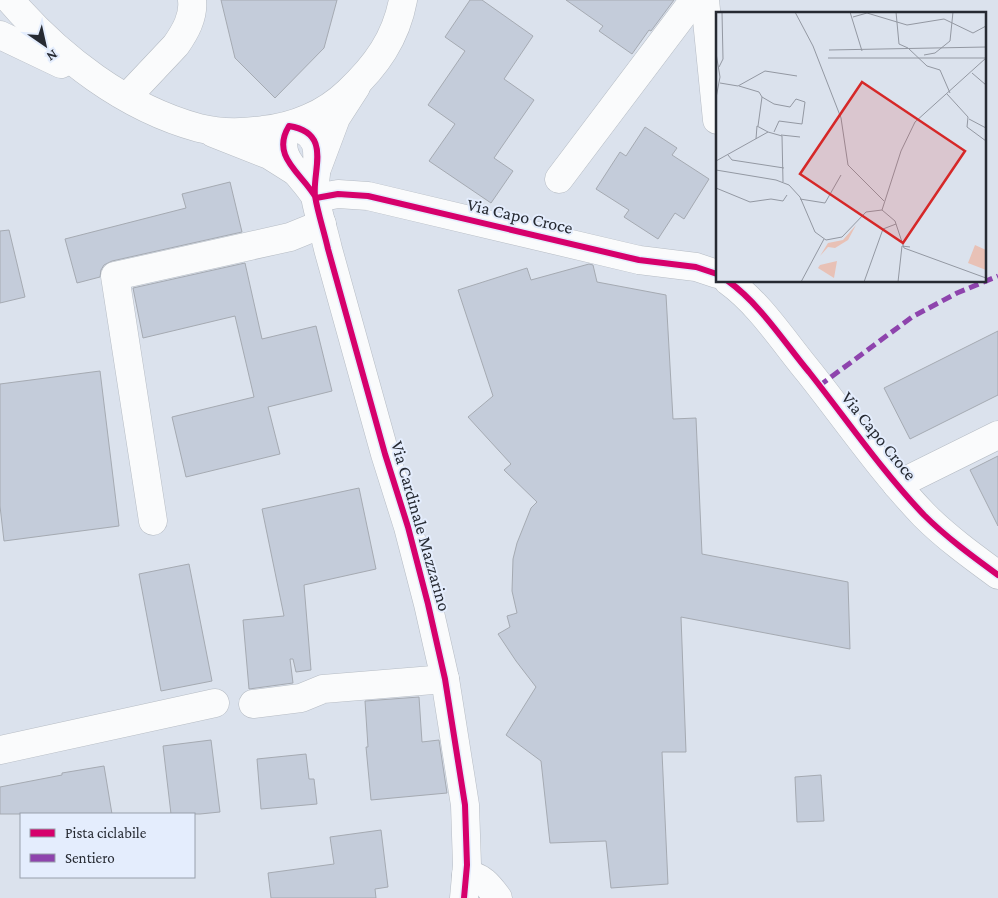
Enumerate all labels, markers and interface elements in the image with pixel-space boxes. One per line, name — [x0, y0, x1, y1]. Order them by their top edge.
inset map — [716, 12, 986, 282]
north arrow — [20, 20, 70, 70]
text: N — [43, 46, 61, 65]
street label: Via Capo Croce — [465, 194, 575, 238]
street label: Via Capo Croce — [837, 388, 921, 484]
street label: Via Cardinale Mazzarino — [387, 439, 455, 613]
legend — [20, 813, 195, 878]
text: Pista ciclabile — [65, 825, 147, 841]
text: Sentiero — [65, 850, 115, 866]

